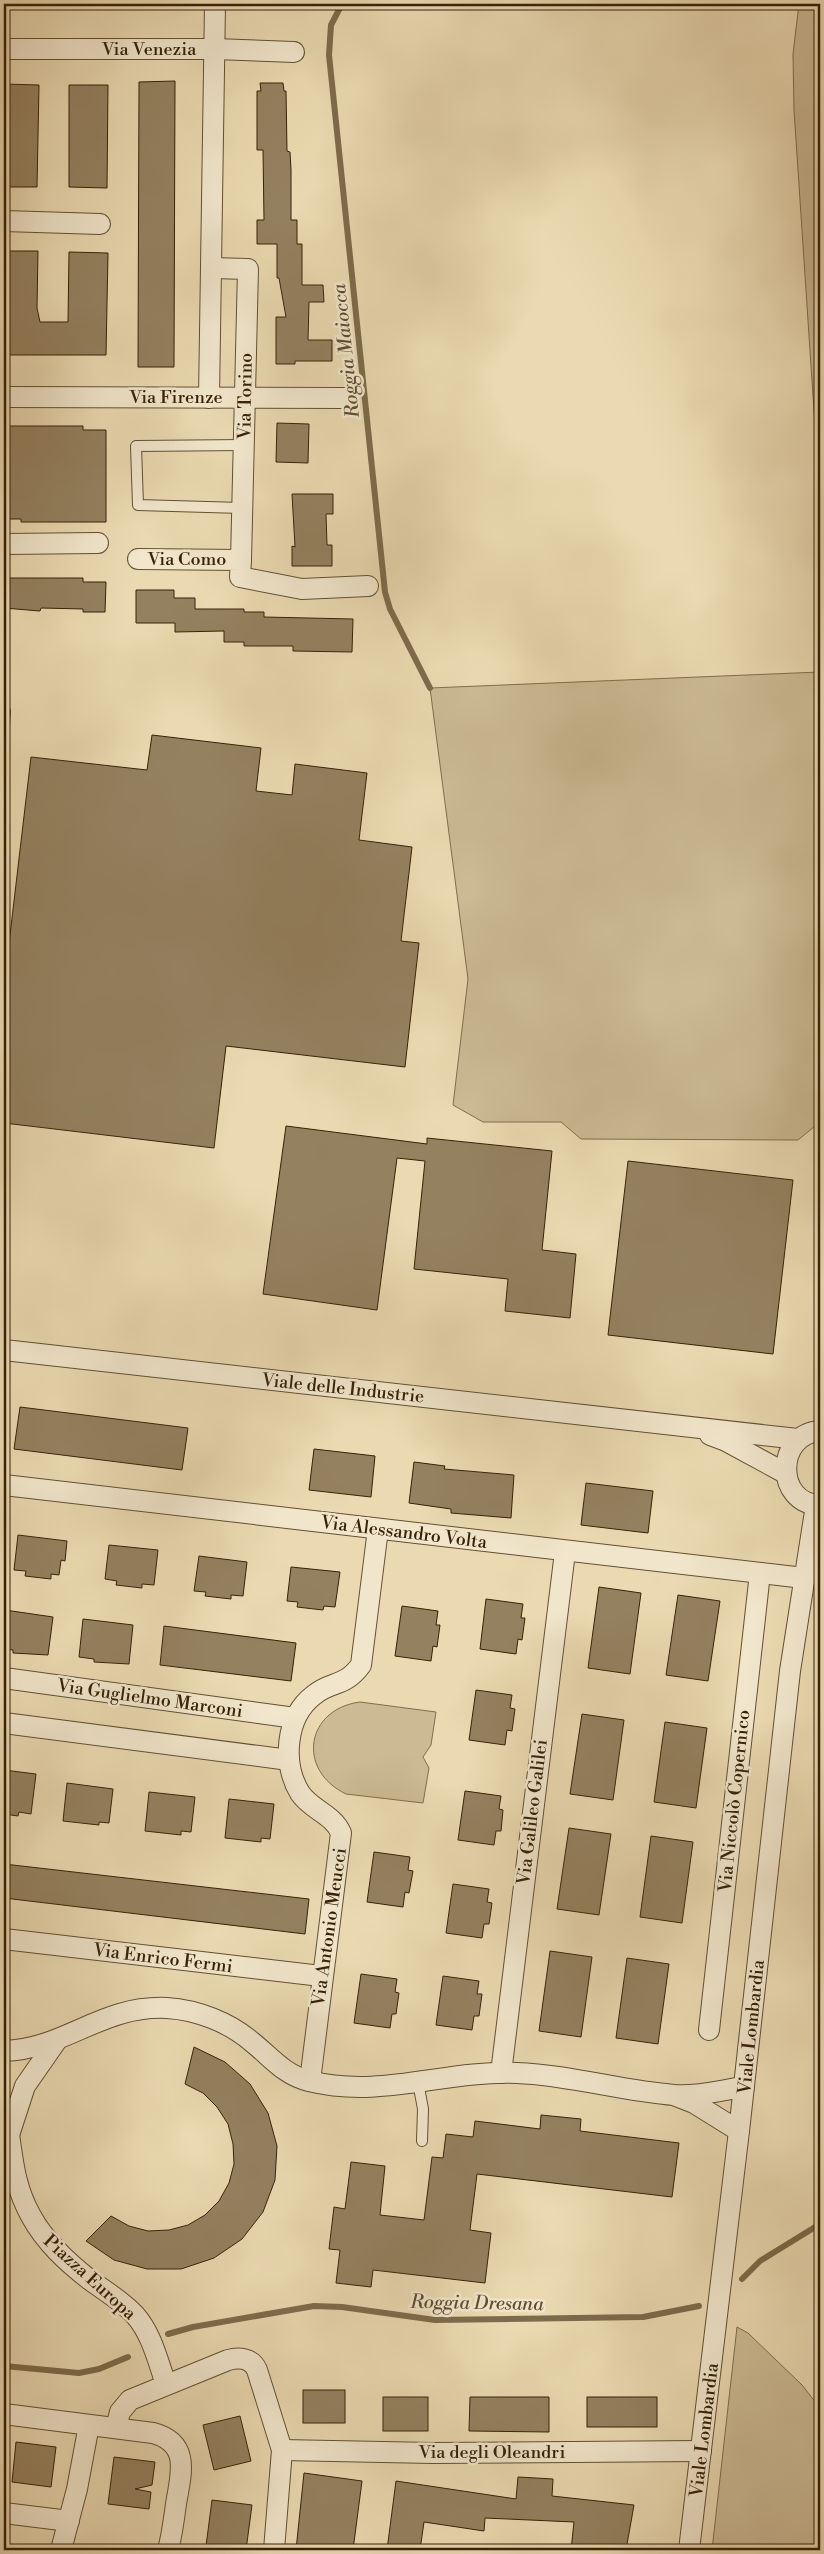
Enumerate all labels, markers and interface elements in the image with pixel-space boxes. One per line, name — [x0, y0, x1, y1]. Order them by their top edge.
street label: Via Venezia — [101, 38, 197, 61]
water label: Roggia Maiocca — [327, 282, 365, 420]
street label: Via Torino — [233, 352, 258, 441]
street label: Via Firenze — [128, 386, 223, 409]
street label: Via Como — [147, 548, 226, 571]
street label: Viale delle Industrie — [260, 1368, 425, 1408]
street label: Via Alessandro Volta — [319, 1511, 489, 1554]
street label: Via Guglielmo Marconi — [55, 1674, 244, 1723]
street label: Via Niccolò Copernico — [713, 1709, 756, 1894]
street label: Via Galileo Galilei — [512, 1738, 553, 1887]
street label: Via Antonio Meucci — [307, 1846, 352, 2009]
street label: Via Enrico Fermi — [91, 1938, 234, 1978]
street label: Viale Lombardia — [733, 1958, 770, 2096]
street label: Piazza Europa — [38, 2230, 142, 2326]
water label: Roggia Dresana — [409, 2290, 544, 2316]
street label: Viale Lombardia — [685, 2361, 724, 2499]
street label: Via degli Oleandri — [418, 2441, 565, 2464]

